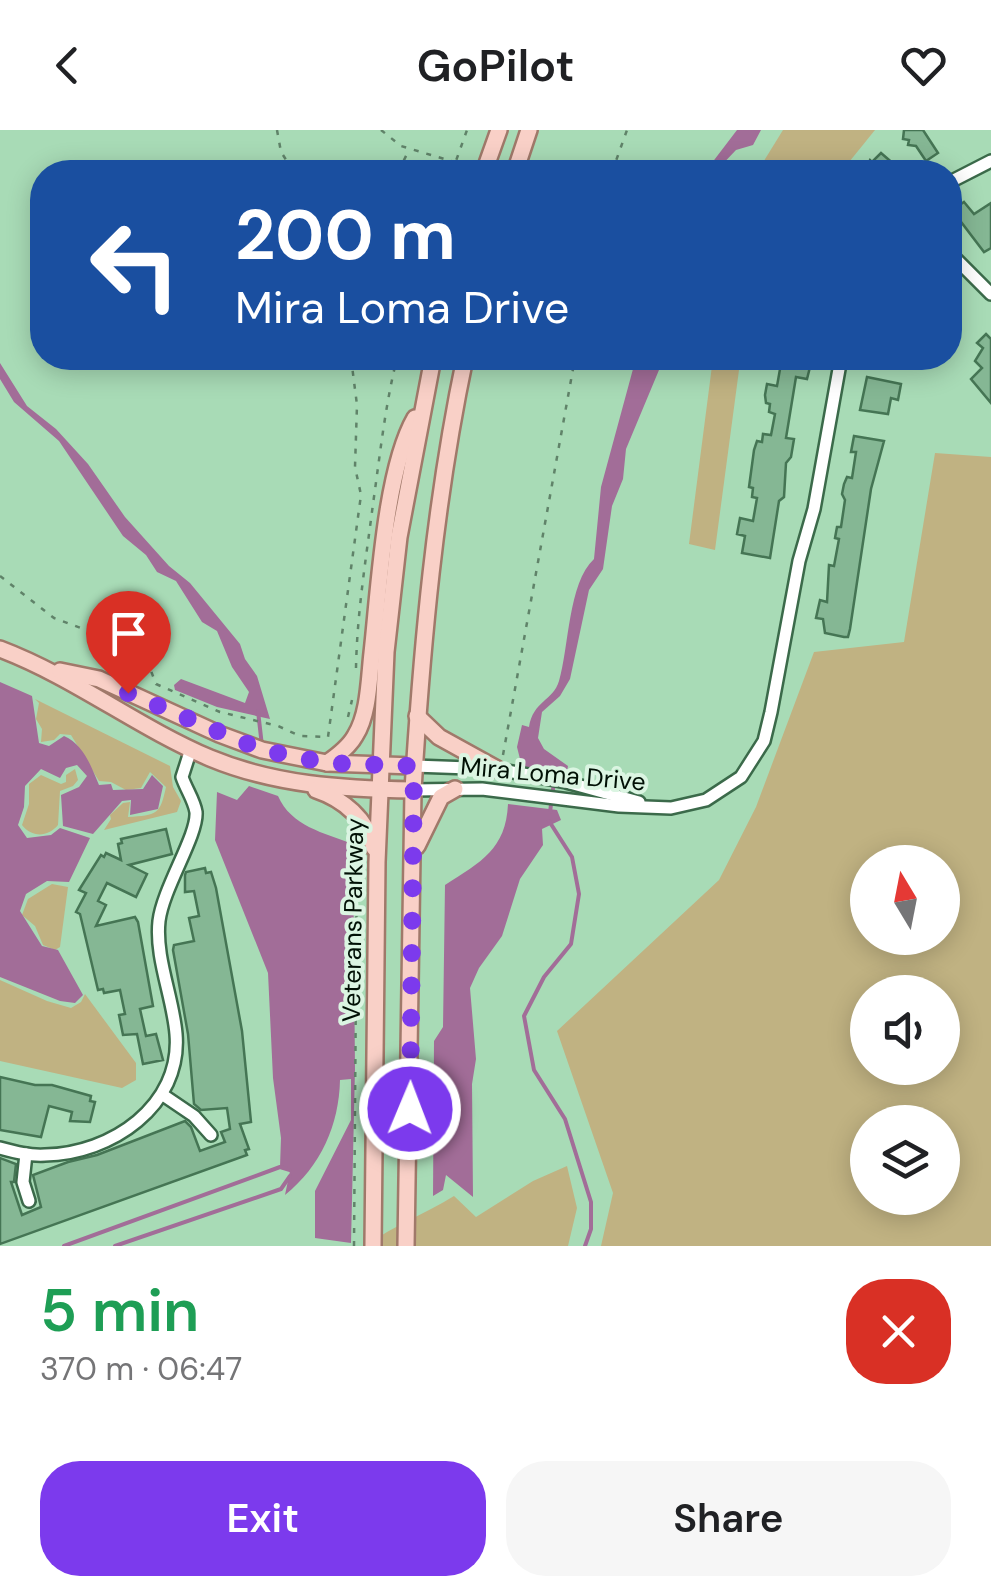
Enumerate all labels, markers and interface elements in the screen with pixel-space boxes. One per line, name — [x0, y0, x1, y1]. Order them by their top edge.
text: GoPilot — [417, 36, 574, 95]
icon: back — [40, 38, 95, 93]
icon: heart — [896, 38, 951, 93]
text: 200 m — [235, 190, 456, 281]
icon: left — [70, 200, 200, 330]
text: Mira Loma Drive — [235, 278, 569, 337]
pin — [86, 591, 171, 694]
icon: arrive — [101, 606, 156, 661]
street label: Mira Loma Drive — [459, 749, 647, 799]
street label: Veterans Parkway — [335, 818, 371, 1022]
north arrow — [850, 845, 960, 955]
map controls — [850, 845, 960, 1215]
button: sound — [850, 975, 960, 1085]
position arrow — [358, 1057, 462, 1161]
button: layers — [850, 1105, 960, 1215]
text: 5 min — [40, 1271, 199, 1350]
button: close — [846, 1279, 951, 1384]
text: 370 m · 06:47 — [40, 1348, 242, 1390]
button: Exit — [40, 1461, 486, 1576]
button: Share — [506, 1461, 951, 1576]

